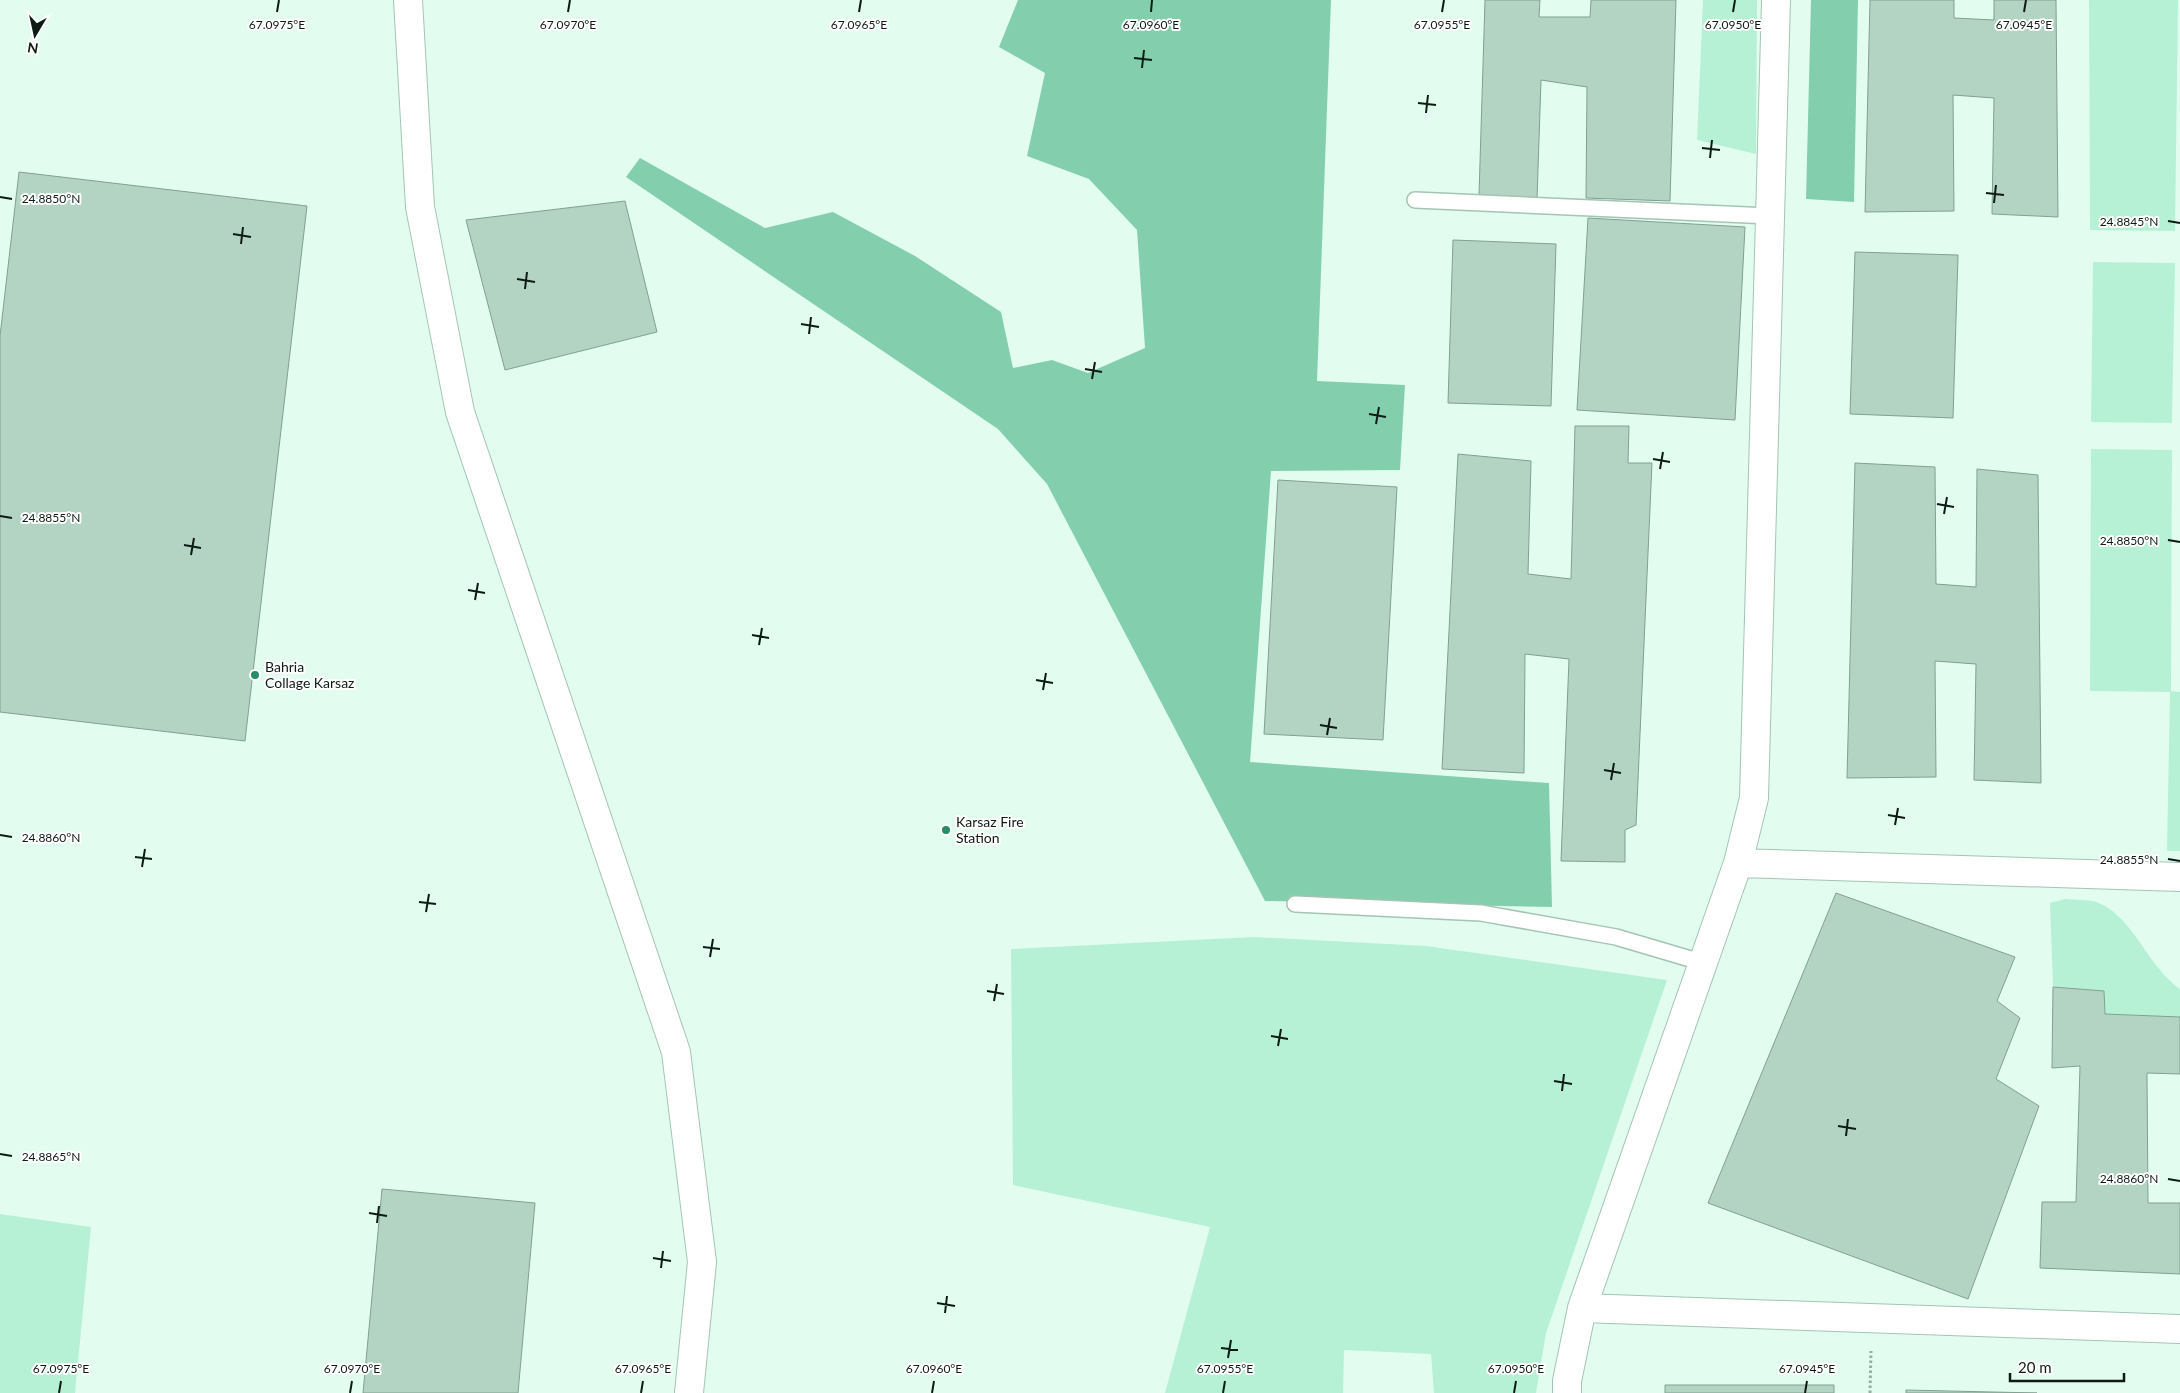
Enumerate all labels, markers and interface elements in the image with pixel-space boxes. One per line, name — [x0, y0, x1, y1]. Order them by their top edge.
north arrow — [10, 10, 60, 60]
text: 67.0975°E — [249, 17, 305, 32]
text: 67.0970°E — [540, 17, 596, 32]
text: 67.0965°E — [831, 17, 887, 32]
text: 67.0960°E — [1123, 17, 1179, 32]
text: 67.0955°E — [1414, 17, 1470, 32]
text: 67.0950°E — [1705, 17, 1761, 32]
text: 67.0945°E — [1996, 17, 2052, 32]
text: N — [26, 39, 40, 58]
text: 24.8850°N — [22, 191, 80, 206]
text: 24.8845°N — [2100, 214, 2158, 229]
text: 24.8855°N — [22, 510, 80, 525]
text: 24.8850°N — [2100, 533, 2158, 548]
place label: Bahria Collage Karsaz — [265, 658, 354, 691]
marker: Bahria Collage Karsaz — [249, 669, 261, 681]
place label: Karsaz Fire Station — [956, 813, 1024, 846]
marker: Karsaz Fire Station — [940, 824, 952, 836]
text: 24.8860°N — [22, 830, 80, 845]
text: 24.8855°N — [2100, 852, 2158, 867]
text: 24.8865°N — [22, 1149, 80, 1164]
text: 24.8860°N — [2100, 1171, 2158, 1186]
scale bar — [2010, 1350, 2124, 1382]
text: 20 m — [2018, 1358, 2052, 1376]
text: 67.0975°E — [33, 1361, 89, 1376]
text: 67.0970°E — [324, 1361, 380, 1376]
text: 67.0965°E — [615, 1361, 671, 1376]
text: 67.0960°E — [906, 1361, 962, 1376]
text: 67.0955°E — [1197, 1361, 1253, 1376]
text: 67.0950°E — [1488, 1361, 1544, 1376]
text: 67.0945°E — [1779, 1361, 1835, 1376]

